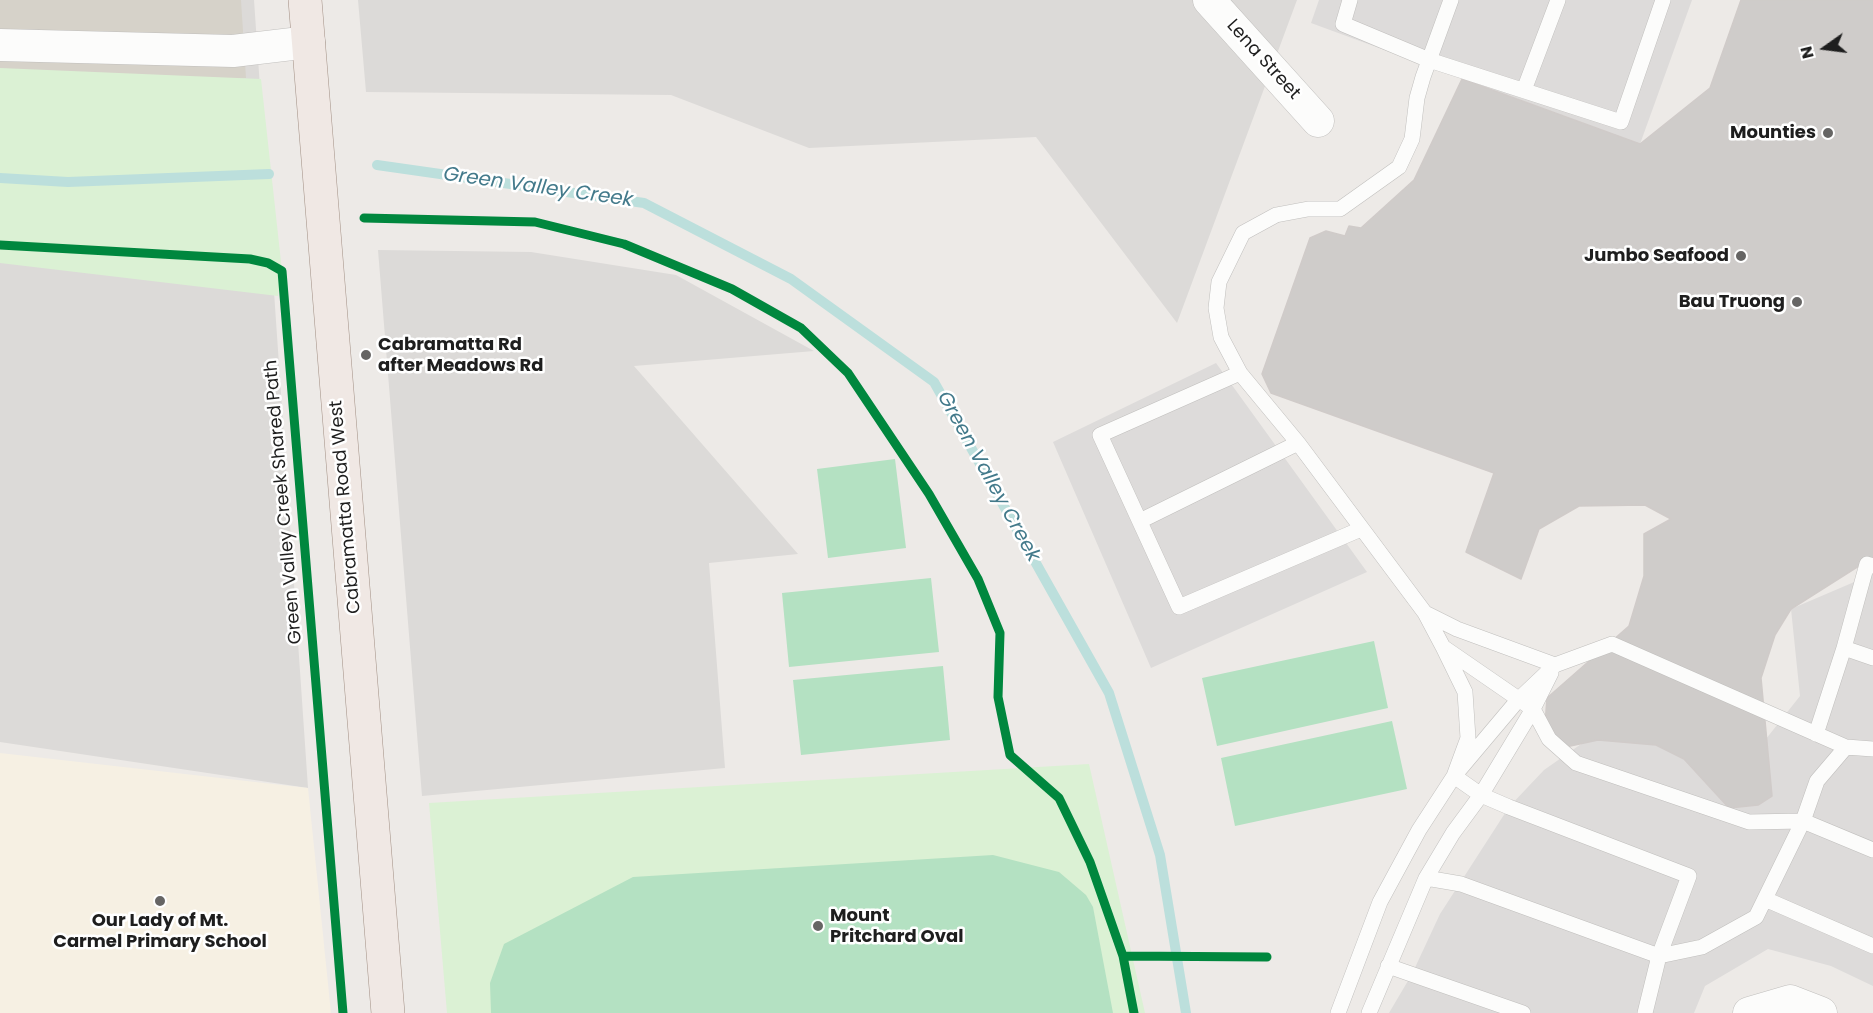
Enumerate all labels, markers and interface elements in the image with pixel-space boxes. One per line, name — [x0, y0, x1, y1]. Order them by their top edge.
street label: Lena Street — [1221, 16, 1305, 104]
north arrow — [1795, 18, 1855, 78]
text: N — [1794, 44, 1820, 61]
place label: Mounties — [1730, 122, 1816, 144]
marker: Mounties — [1821, 126, 1835, 140]
water label: Green Valley Creek — [442, 163, 634, 213]
place label: Jumbo Seafood — [1584, 245, 1729, 267]
marker: Jumbo Seafood — [1734, 249, 1748, 263]
place label: Bau Truong — [1679, 291, 1785, 313]
marker: Bau Truong — [1790, 295, 1804, 309]
place label: Cabramatta Rd after Meadows Rd — [378, 334, 544, 376]
marker: Cabramatta Rd after Meadows Rd — [359, 348, 373, 362]
street label: Green Valley Creek Shared Path — [261, 359, 307, 645]
water label: Green Valley Creek — [931, 388, 1045, 566]
street label: Cabramatta Road West — [326, 399, 366, 615]
marker: Our Lady of Mt. Carmel Primary School — [153, 894, 167, 908]
place label: Mount Pritchard Oval — [830, 905, 963, 948]
place label: Our Lady of Mt. Carmel Primary School — [53, 910, 267, 952]
marker: Mount Pritchard Oval — [811, 919, 825, 933]

